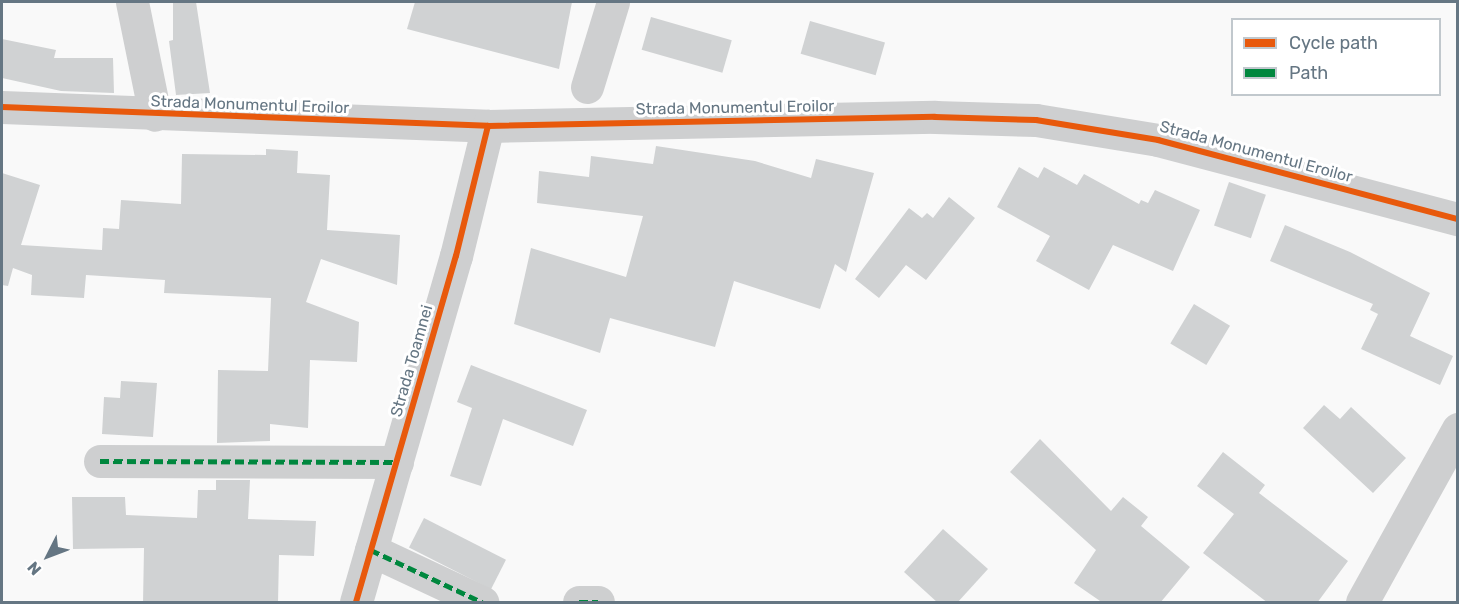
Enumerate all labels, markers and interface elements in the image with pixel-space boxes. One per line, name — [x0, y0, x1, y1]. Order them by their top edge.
legend — [1231, 18, 1441, 96]
text: Cycle path — [1289, 32, 1378, 54]
text: Path — [1289, 62, 1328, 84]
street label: Strada Monumentul Eroilor — [150, 92, 350, 118]
street label: Strada Monumentul Eroilor — [635, 97, 835, 119]
street label: Strada Monumentul Eroilor — [1158, 117, 1354, 187]
street label: Strada Toamnei — [387, 303, 437, 419]
north arrow — [18, 526, 78, 586]
text: N — [23, 558, 45, 579]

